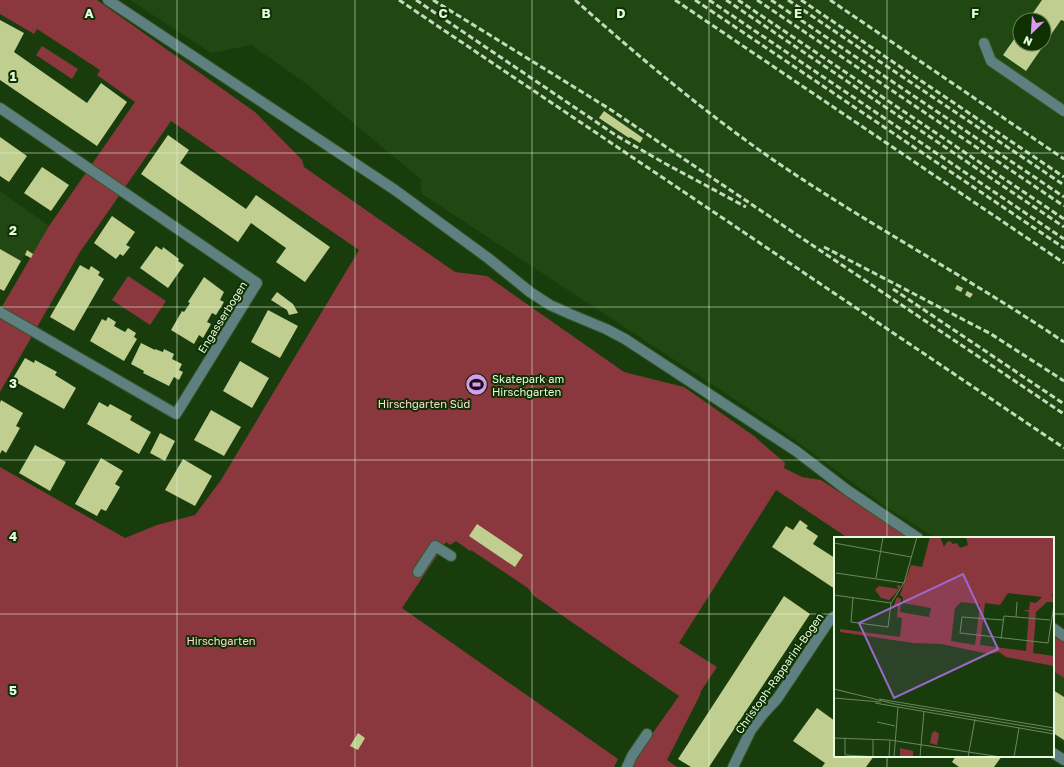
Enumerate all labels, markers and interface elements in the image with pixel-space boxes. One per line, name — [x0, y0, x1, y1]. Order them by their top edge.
text: A — [84, 5, 94, 21]
text: B — [261, 5, 271, 21]
text: C — [438, 5, 448, 21]
text: D — [616, 5, 626, 21]
text: E — [794, 5, 802, 21]
text: F — [971, 5, 979, 21]
north arrow — [1012, 12, 1052, 52]
text: N — [1021, 34, 1034, 49]
text: 1 — [10, 68, 17, 84]
text: 2 — [9, 222, 17, 238]
street label: Engasserbogen — [195, 279, 249, 355]
sports icon: Skatepark am Hirschgarten — [463, 371, 489, 397]
place label: Skatepark am Hirschgarten — [492, 372, 564, 398]
text: 3 — [9, 375, 17, 391]
park label: Hirschgarten Süd — [378, 397, 470, 410]
text: 4 — [9, 528, 17, 544]
inset map — [834, 537, 1054, 757]
street label: Christoph-Rapparini-Bogen — [732, 610, 826, 736]
park label: Hirschgarten — [186, 634, 256, 647]
text: 5 — [9, 682, 17, 698]

